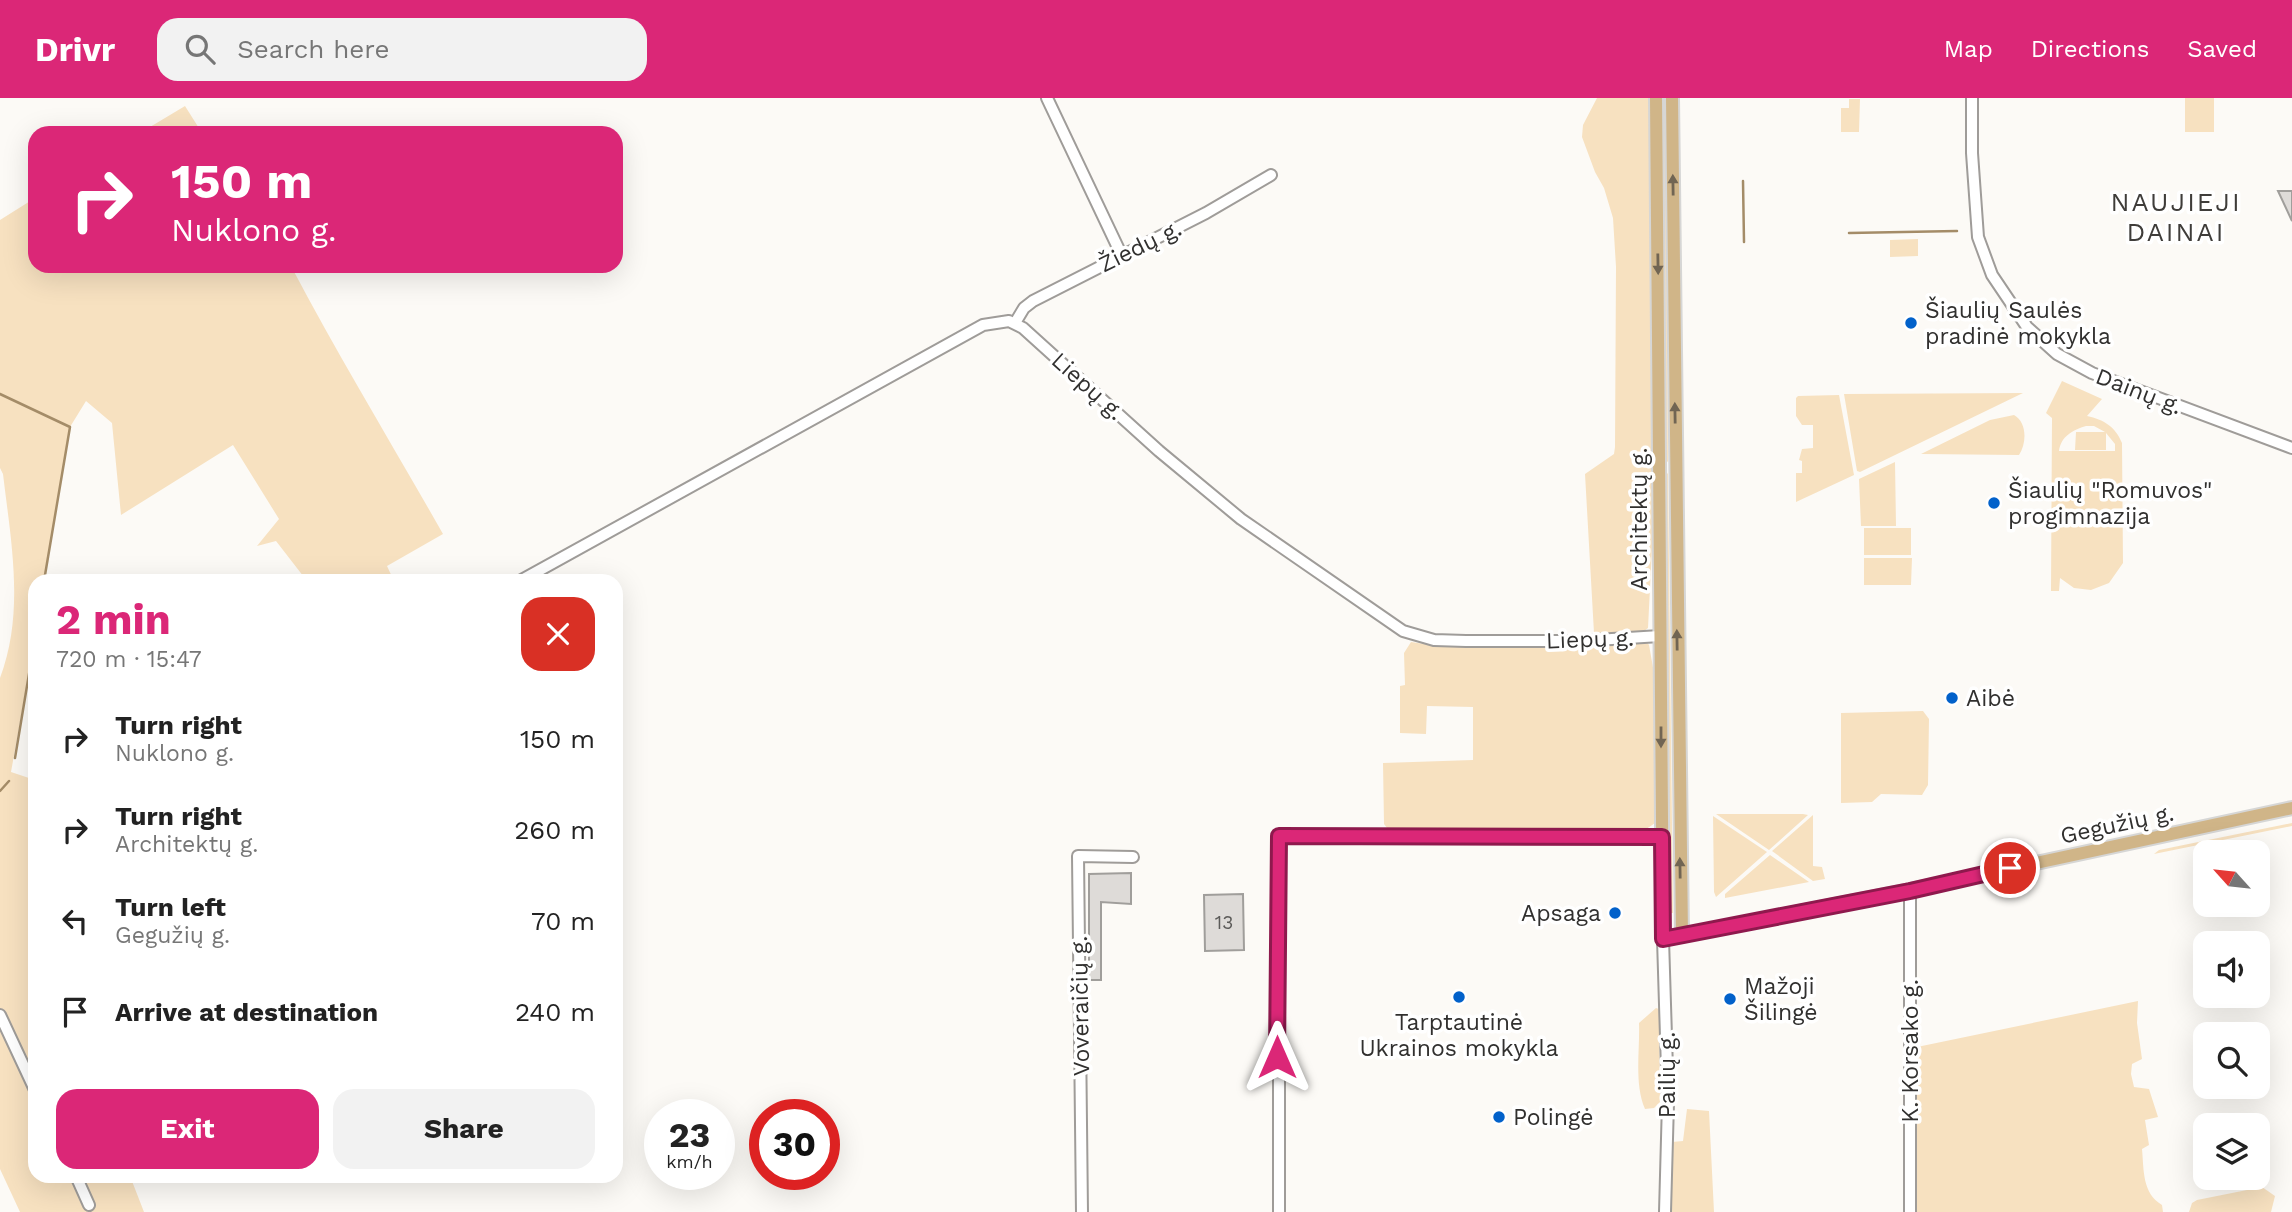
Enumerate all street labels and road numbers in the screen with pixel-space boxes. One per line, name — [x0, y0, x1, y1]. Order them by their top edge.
street label: Žiedų g. — [1094, 215, 1186, 278]
street label: Liepų g. — [1046, 347, 1129, 426]
street label: Dainų g. — [2092, 363, 2186, 420]
street label: Architektų g. — [1626, 447, 1653, 591]
street label: Liepų g. — [1546, 624, 1634, 655]
street label: Gegužių g. — [2058, 799, 2176, 850]
street label: Voveraičių g. — [1066, 936, 1095, 1076]
street label: K. Korsako g. — [1897, 979, 1924, 1123]
street label: Pailių g. — [1654, 1032, 1681, 1118]

